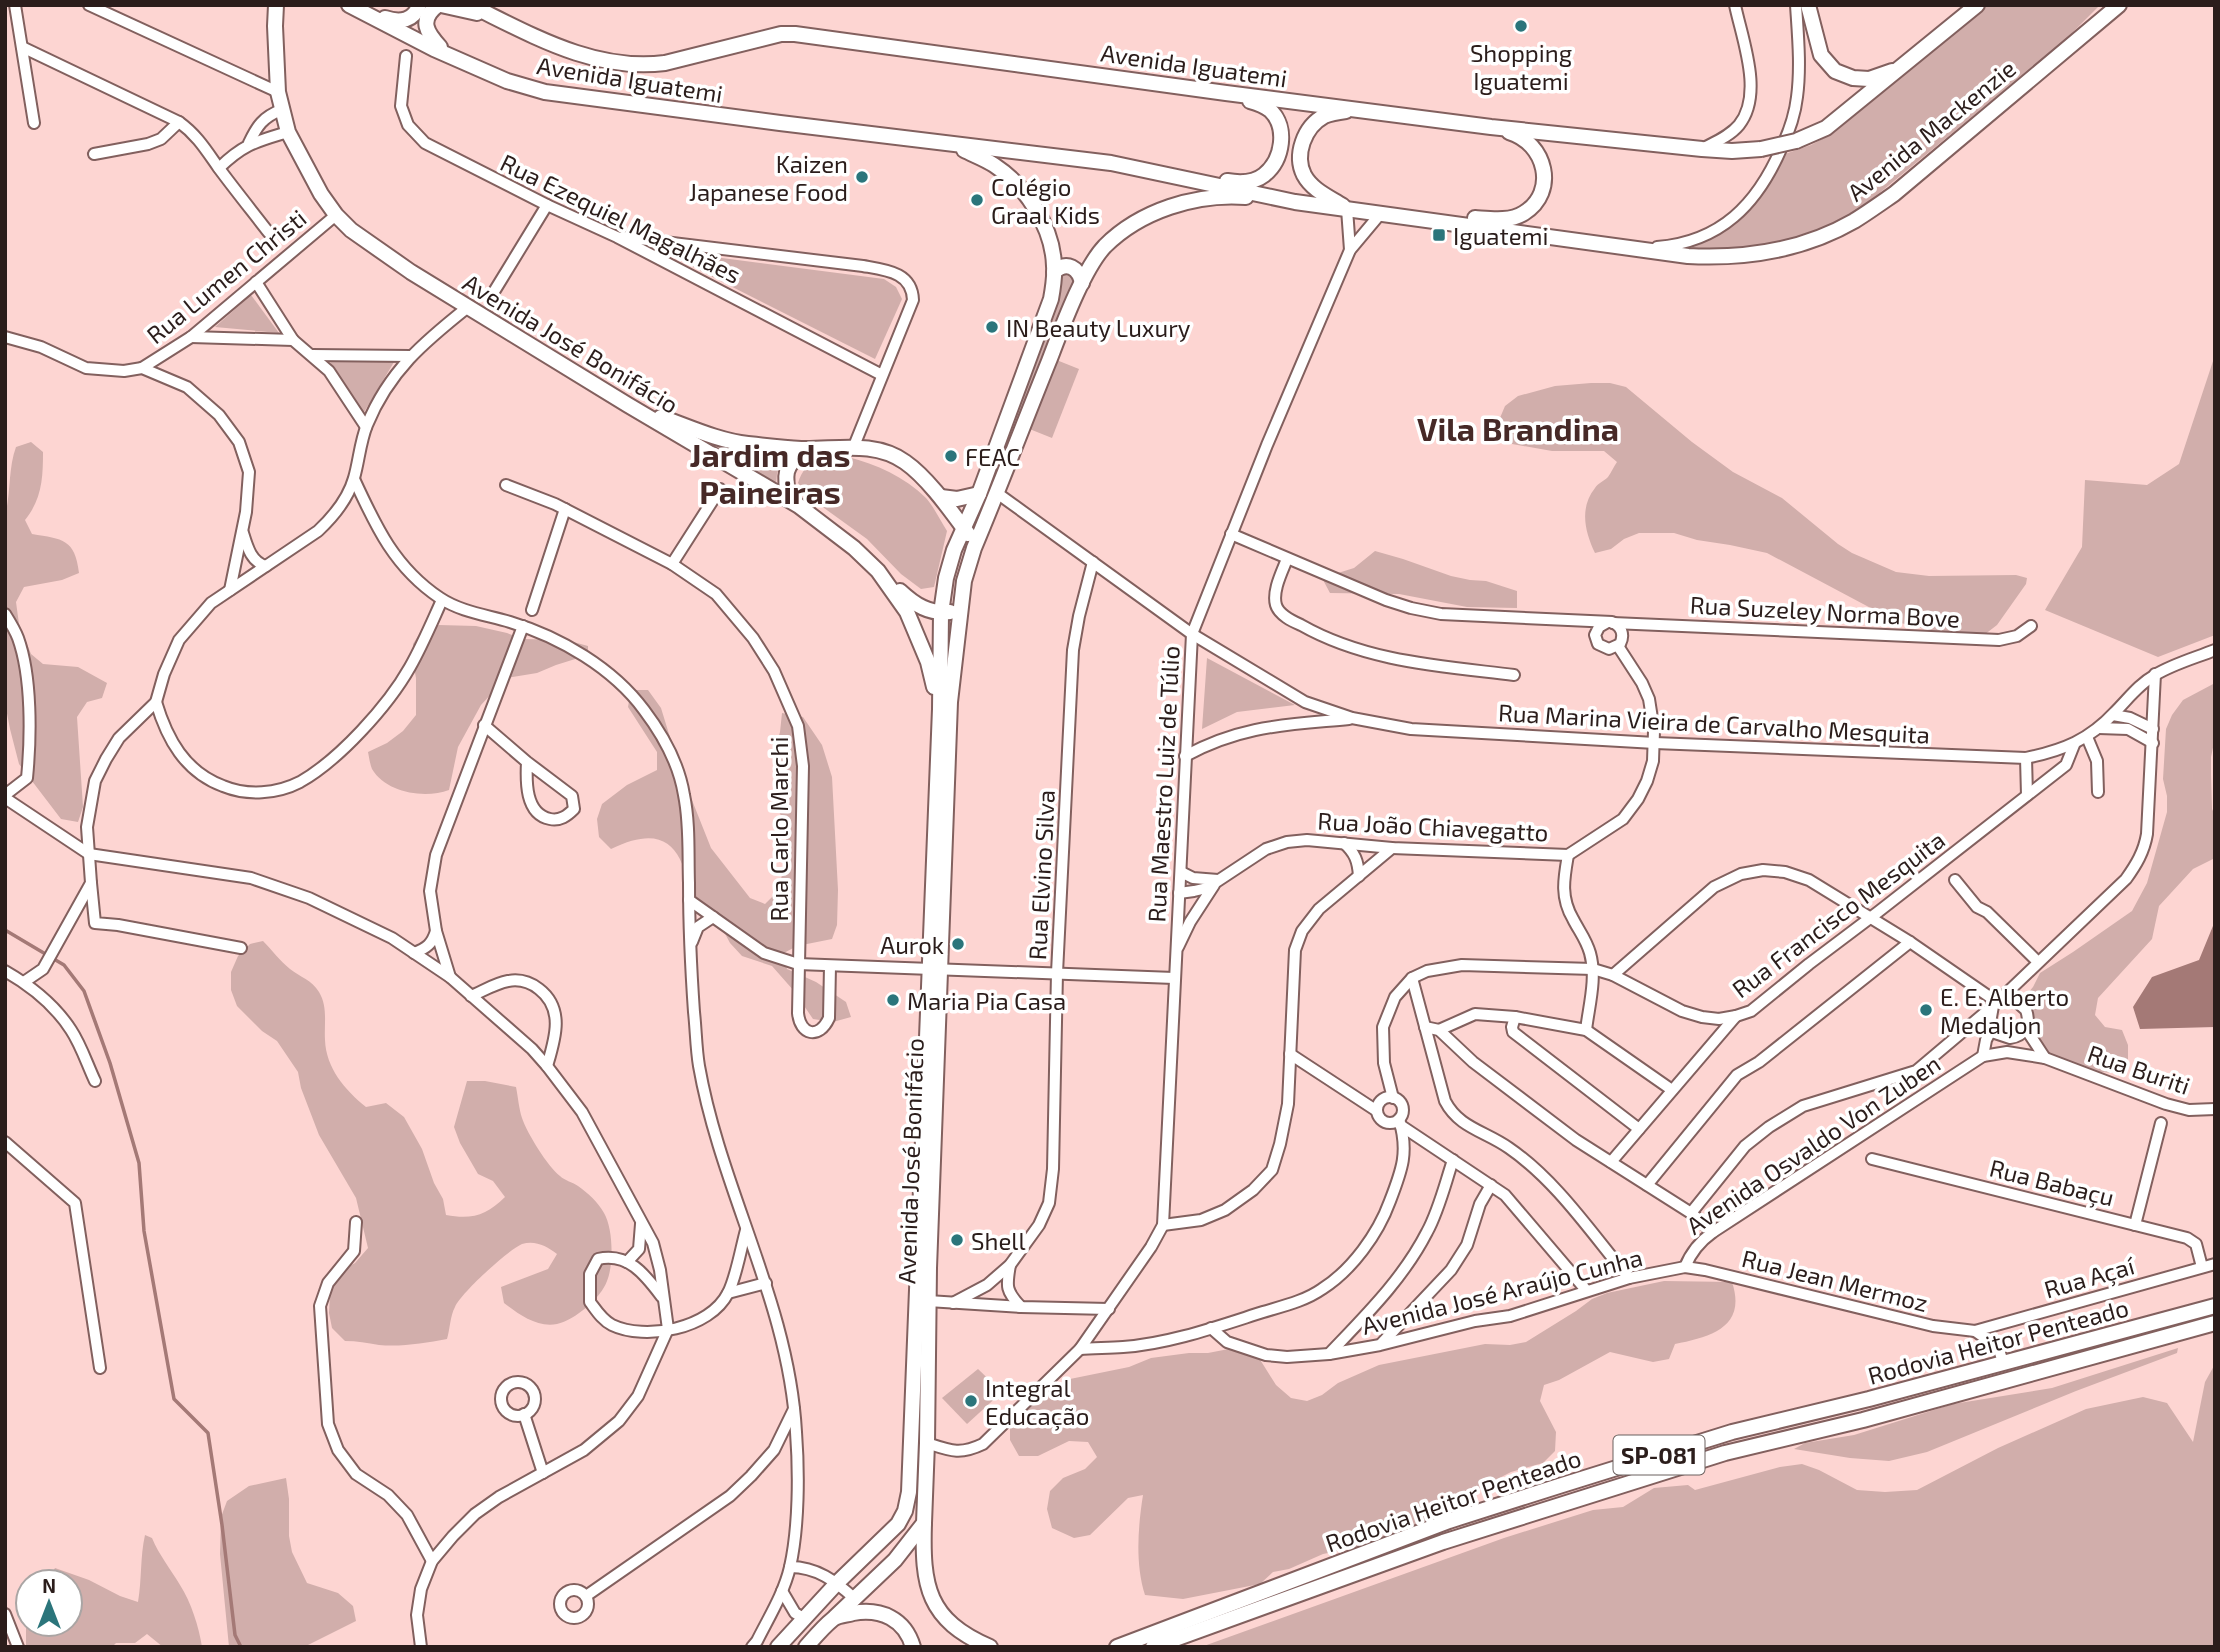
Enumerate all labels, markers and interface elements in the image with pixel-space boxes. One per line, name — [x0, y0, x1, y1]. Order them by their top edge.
marker: Shopping Iguatemi — [1513, 18, 1529, 34]
street label: Avenida Iguatemi — [1099, 38, 1289, 92]
place label: Shopping Iguatemi — [1470, 38, 1572, 95]
street label: Avenida Iguatemi — [535, 50, 725, 108]
street label: Avenida Mackenzie — [1841, 53, 2021, 207]
street label: Rua Ezequiel Magalhães — [496, 147, 746, 289]
place label: Kaizen Japanese Food — [689, 149, 848, 206]
marker: Kaizen Japanese Food — [854, 169, 870, 185]
place label: Colégio Graal Kids — [991, 172, 1100, 229]
marker: Colégio Graal Kids — [969, 192, 985, 208]
street label: Rua Lumen Christi — [140, 203, 312, 349]
place label: Iguatemi — [1453, 221, 1549, 250]
marker: Iguatemi — [1431, 227, 1447, 243]
street label: Avenida José Bonifácio — [458, 267, 684, 419]
place label: IN Beauty Luxury — [1006, 313, 1191, 342]
marker: IN Beauty Luxury — [984, 319, 1000, 335]
district label: Vila Brandina — [1417, 409, 1619, 447]
district label: Jardim das Paineiras — [689, 435, 851, 510]
place label: FEAC — [965, 442, 1020, 471]
marker: FEAC — [943, 448, 959, 464]
street label: Rua Suzeley Norma Bove — [1689, 589, 1961, 633]
street label: Rua Maestro Luiz de Túlio — [1141, 645, 1185, 923]
street label: Rua Marina Vieira de Carvalho Mesquita — [1497, 697, 1931, 749]
street label: Rua Carlo Marchi — [764, 737, 793, 921]
street label: Rua Elvino Silva — [1022, 789, 1060, 961]
street label: Rua João Chiavegatto — [1317, 805, 1549, 847]
street label: Rua Francisco Mesquita — [1726, 825, 1950, 1003]
place label: Aurok — [880, 930, 944, 959]
marker: Aurok — [950, 936, 966, 952]
place label: E. E. Alberto Medaljon — [1940, 982, 2069, 1039]
place label: Maria Pia Casa — [907, 986, 1066, 1015]
marker: Maria Pia Casa — [885, 992, 901, 1008]
marker: E. E. Alberto Medaljon — [1918, 1002, 1934, 1018]
street label: Avenida José Bonifácio — [891, 1038, 929, 1284]
street label: Rua Buriti — [2084, 1038, 2194, 1100]
street label: Avenida Osvaldo Von Zuben — [1681, 1048, 1945, 1240]
street label: Rua Babaçu — [1986, 1153, 2117, 1212]
place label: Shell — [971, 1226, 1026, 1255]
marker: Shell — [949, 1232, 965, 1248]
street label: Avenida José Araújo Cunha — [1359, 1242, 1645, 1340]
street label: Rua Jean Mermoz — [1739, 1243, 1931, 1317]
street label: Rua Açaí — [2041, 1250, 2139, 1305]
street label: Rodovia Heitor Penteado — [1865, 1292, 2131, 1390]
place label: Integral Educação — [985, 1373, 1089, 1431]
marker: Integral Educação — [963, 1393, 979, 1409]
road number: SP-081 — [1614, 1436, 1704, 1474]
street label: Rodovia Heitor Penteado — [1321, 1443, 1585, 1557]
north arrow — [14, 1568, 84, 1638]
text: N — [42, 1574, 56, 1597]

